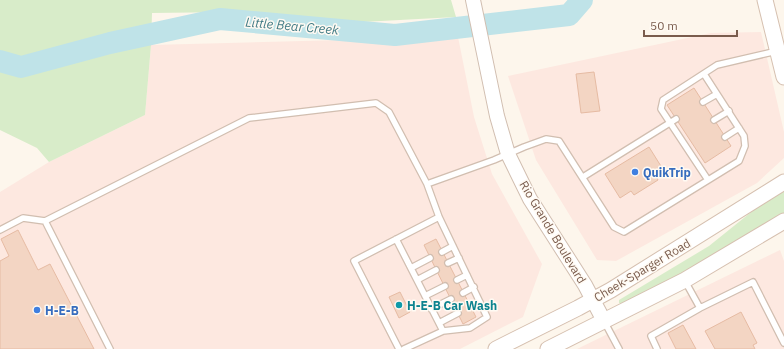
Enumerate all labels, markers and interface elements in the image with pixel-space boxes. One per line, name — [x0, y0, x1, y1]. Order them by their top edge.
scale bar — [644, 12, 737, 38]
water label: Little Bear Creek — [245, 13, 340, 39]
text: 50 m — [650, 18, 678, 33]
place label: QuikTrip — [643, 165, 691, 180]
marker: QuikTrip — [630, 167, 640, 177]
street label: Rio Grande Boulevard — [516, 178, 590, 286]
street label: Cheek-Sparger Road — [591, 235, 693, 305]
place label: H-E-B Car Wash — [407, 298, 497, 313]
marker: H-E-B Car Wash — [394, 300, 404, 310]
place label: H-E-B — [45, 303, 79, 318]
marker: H-E-B — [32, 305, 42, 315]

